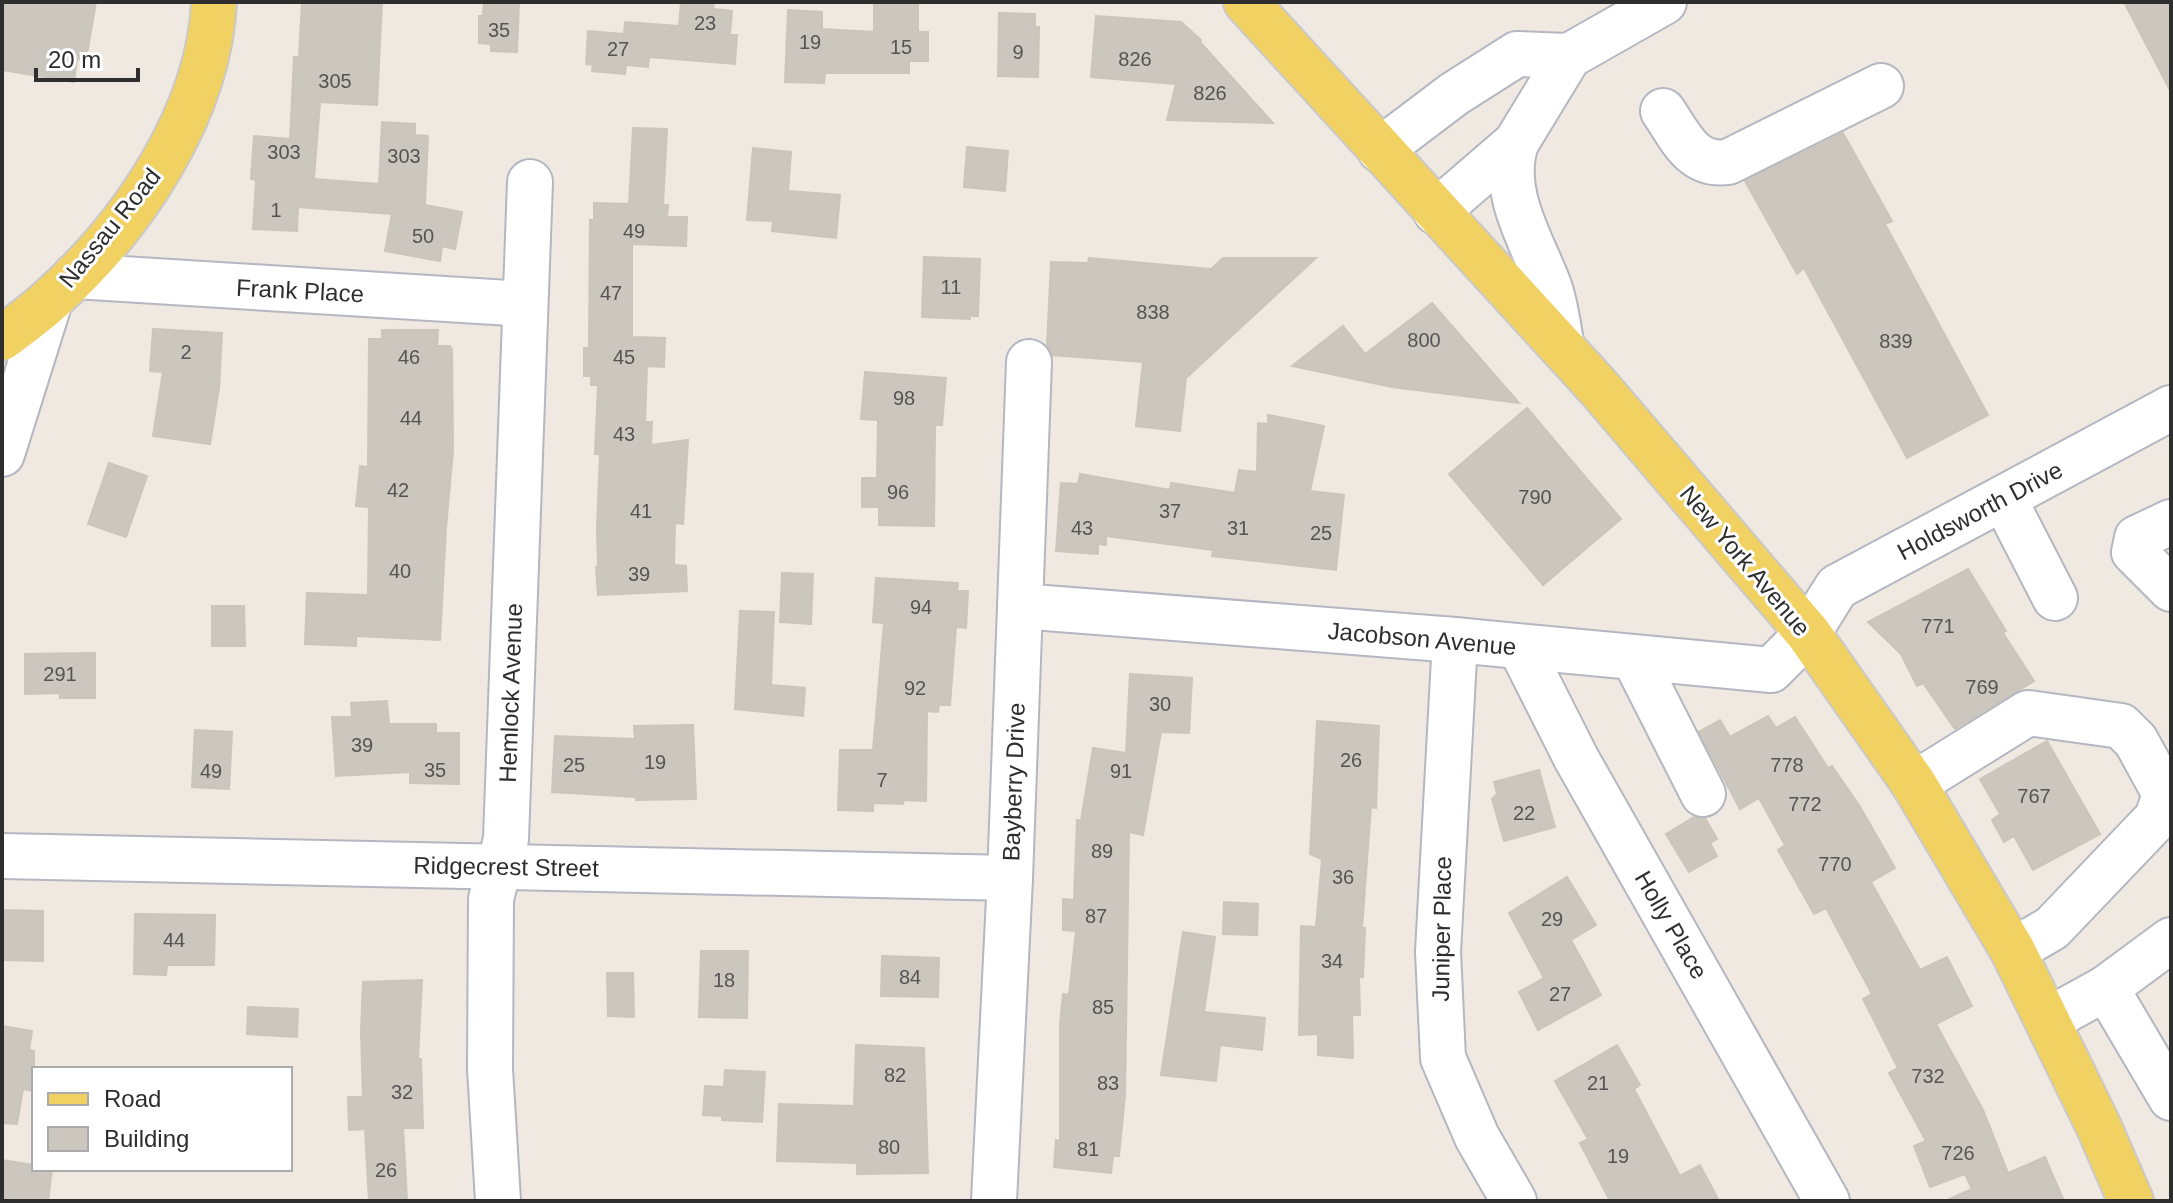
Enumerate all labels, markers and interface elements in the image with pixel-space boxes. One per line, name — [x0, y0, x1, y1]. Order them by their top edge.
house number: 23 — [694, 12, 716, 34]
house number: 35 — [488, 19, 510, 41]
house number: 19 — [799, 31, 821, 53]
scale bar — [36, 32, 138, 82]
house number: 15 — [890, 36, 912, 58]
house number: 27 — [607, 38, 629, 60]
house number: 9 — [1012, 41, 1024, 63]
text: 20 m — [48, 46, 101, 73]
house number: 826 — [1118, 48, 1152, 70]
house number: 305 — [318, 70, 352, 92]
house number: 826 — [1193, 82, 1227, 104]
house number: 303 — [267, 141, 301, 163]
house number: 303 — [387, 145, 421, 167]
street label: Nassau Road — [53, 163, 166, 293]
house number: 1 — [270, 199, 282, 221]
house number: 49 — [623, 220, 645, 242]
house number: 50 — [412, 225, 434, 247]
street label: Frank Place — [235, 274, 365, 307]
house number: 11 — [941, 276, 961, 298]
house number: 47 — [600, 282, 622, 304]
house number: 838 — [1136, 301, 1170, 323]
house number: 800 — [1407, 329, 1441, 351]
house number: 839 — [1879, 330, 1913, 352]
house number: 2 — [180, 341, 192, 363]
house number: 46 — [398, 346, 420, 368]
house number: 45 — [613, 346, 635, 368]
house number: 98 — [893, 387, 915, 409]
house number: 44 — [400, 407, 422, 429]
house number: 43 — [613, 423, 635, 445]
street label: Holdsworth Drive — [1893, 456, 2067, 565]
house number: 42 — [387, 479, 409, 501]
street label: New York Avenue — [1675, 480, 1816, 641]
house number: 96 — [887, 481, 909, 503]
house number: 790 — [1518, 486, 1552, 508]
house number: 41 — [630, 500, 652, 522]
house number: 37 — [1159, 500, 1181, 522]
house number: 43 — [1071, 517, 1093, 539]
house number: 31 — [1227, 517, 1249, 539]
house number: 25 — [1310, 522, 1332, 544]
house number: 40 — [389, 560, 411, 582]
house number: 39 — [628, 563, 650, 585]
house number: 94 — [910, 596, 932, 618]
street label: Hemlock Avenue — [494, 603, 527, 783]
house number: 771 — [1921, 615, 1955, 637]
street label: Jacobson Avenue — [1327, 617, 1517, 660]
house number: 291 — [43, 663, 77, 685]
house number: 769 — [1965, 676, 1999, 698]
house number: 92 — [904, 677, 926, 699]
house number: 30 — [1149, 693, 1171, 715]
street label: Bayberry Drive — [997, 702, 1030, 862]
house number: 39 — [351, 734, 373, 756]
house number: 26 — [1340, 749, 1362, 771]
house number: 19 — [644, 751, 666, 773]
house number: 25 — [563, 754, 585, 776]
house number: 778 — [1770, 754, 1804, 776]
house number: 35 — [424, 759, 446, 781]
house number: 49 — [200, 760, 222, 782]
house number: 91 — [1110, 760, 1132, 782]
house number: 7 — [876, 769, 888, 791]
house number: 767 — [2017, 785, 2051, 807]
house number: 772 — [1788, 793, 1822, 815]
house number: 22 — [1513, 802, 1535, 824]
house number: 89 — [1091, 840, 1113, 862]
street label: Ridgecrest Street — [413, 851, 599, 882]
house number: 770 — [1818, 853, 1852, 875]
street label: Juniper Place — [1427, 856, 1456, 1002]
house number: 36 — [1332, 866, 1354, 888]
street label: Holly Place — [1630, 866, 1713, 983]
house number: 87 — [1085, 905, 1107, 927]
house number: 29 — [1541, 908, 1563, 930]
house number: 44 — [163, 929, 185, 951]
house number: 34 — [1321, 950, 1343, 972]
house number: 84 — [899, 966, 921, 988]
house number: 18 — [713, 969, 735, 991]
house number: 27 — [1549, 983, 1571, 1005]
house number: 85 — [1092, 996, 1114, 1018]
house number: 82 — [884, 1064, 906, 1086]
house number: 732 — [1911, 1065, 1945, 1087]
legend — [32, 1067, 292, 1171]
house number: 83 — [1097, 1072, 1119, 1094]
house number: 21 — [1587, 1072, 1609, 1094]
house number: 32 — [391, 1081, 413, 1103]
text: Road — [104, 1085, 161, 1112]
text: Building — [104, 1125, 189, 1152]
house number: 80 — [878, 1136, 900, 1158]
house number: 81 — [1077, 1138, 1099, 1160]
house number: 726 — [1941, 1142, 1975, 1164]
house number: 19 — [1607, 1145, 1629, 1167]
house number: 26 — [375, 1159, 397, 1181]

